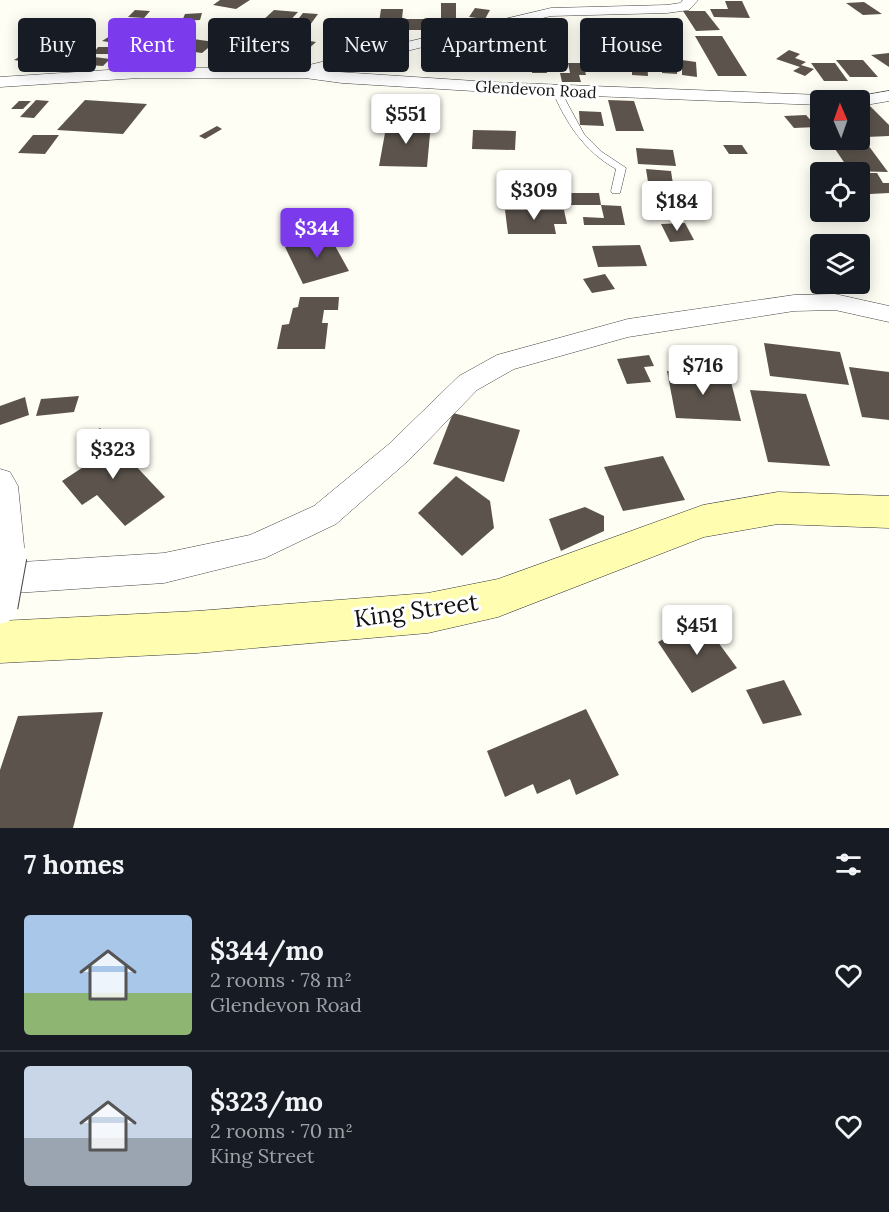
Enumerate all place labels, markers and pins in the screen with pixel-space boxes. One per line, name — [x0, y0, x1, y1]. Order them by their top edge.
pin: $551 — [370, 94, 442, 145]
pin: $309 — [498, 170, 570, 221]
pin: $184 — [641, 181, 713, 232]
pin: $344 — [281, 208, 353, 259]
pin: $716 — [667, 345, 739, 396]
pin: $323 — [77, 429, 149, 480]
pin: $451 — [661, 605, 733, 656]

